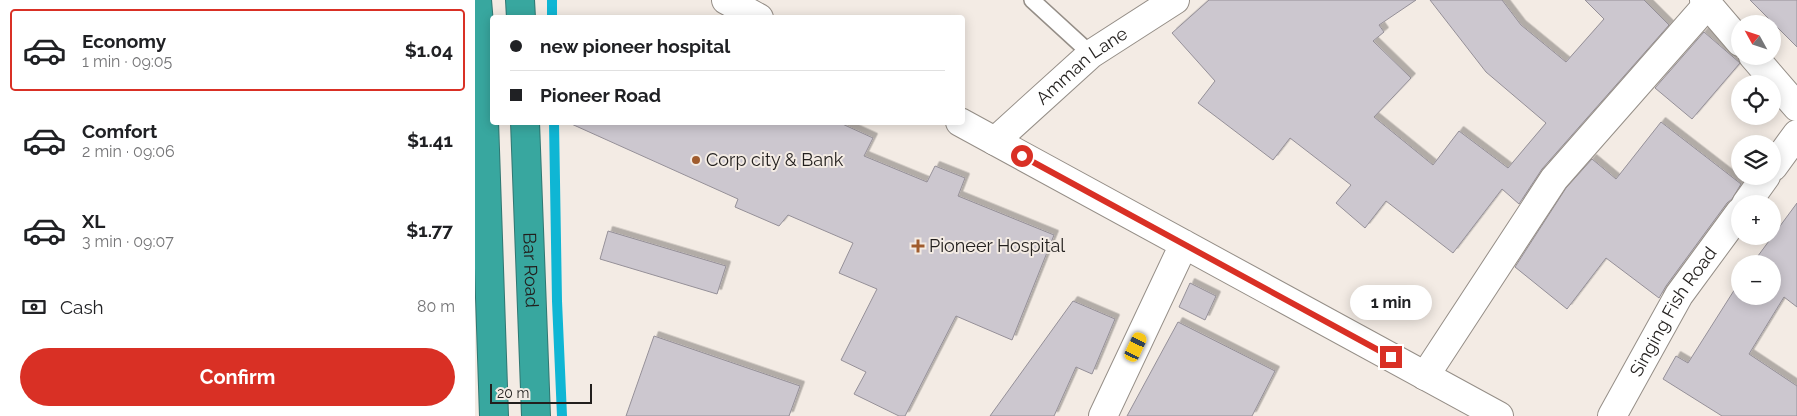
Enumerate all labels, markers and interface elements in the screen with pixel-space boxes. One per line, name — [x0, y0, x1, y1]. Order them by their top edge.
north arrow — [1731, 15, 1781, 65]
map controls — [1731, 15, 1781, 305]
street label: Amman Lane — [1031, 22, 1131, 109]
icon: car — [22, 28, 67, 73]
text: Economy — [82, 30, 166, 52]
text: new pioneer hospital — [540, 35, 730, 57]
text: $1.04 — [405, 39, 453, 61]
text: 1 min · 09:05 — [82, 52, 172, 71]
button: locate — [1731, 75, 1781, 125]
text: Pioneer Road — [540, 84, 661, 106]
icon: car — [22, 118, 67, 163]
text: Comfort — [82, 120, 157, 142]
text: $1.41 — [407, 129, 453, 151]
button: layers — [1731, 135, 1781, 185]
text: 2 min · 09:06 — [82, 142, 175, 161]
route start — [1011, 145, 1033, 167]
place label: Corp city & Bank — [706, 149, 844, 170]
marker: Corp city & Bank — [690, 154, 702, 166]
button: + — [1731, 195, 1781, 245]
icon: car — [22, 208, 67, 253]
text: XL — [82, 210, 105, 232]
text: $1.77 — [406, 219, 453, 241]
text: 3 min · 09:07 — [82, 232, 174, 251]
street label: Bar Road — [519, 232, 543, 308]
place label: Pioneer Hospital — [929, 235, 1065, 256]
marker: Pioneer Hospital — [911, 239, 925, 253]
street label: Singing Fish Road — [1625, 243, 1721, 380]
button: − — [1731, 255, 1781, 305]
callout: 1 min — [1350, 284, 1432, 320]
icon: cash — [20, 293, 48, 321]
text: 1 min — [1371, 293, 1411, 312]
text: Cash — [60, 296, 104, 318]
text: 80 m — [417, 297, 455, 316]
car — [1122, 330, 1149, 364]
route end — [1380, 346, 1402, 368]
button: Confirm — [20, 348, 455, 406]
scale bar — [490, 381, 593, 404]
text: 20 m — [497, 385, 529, 401]

